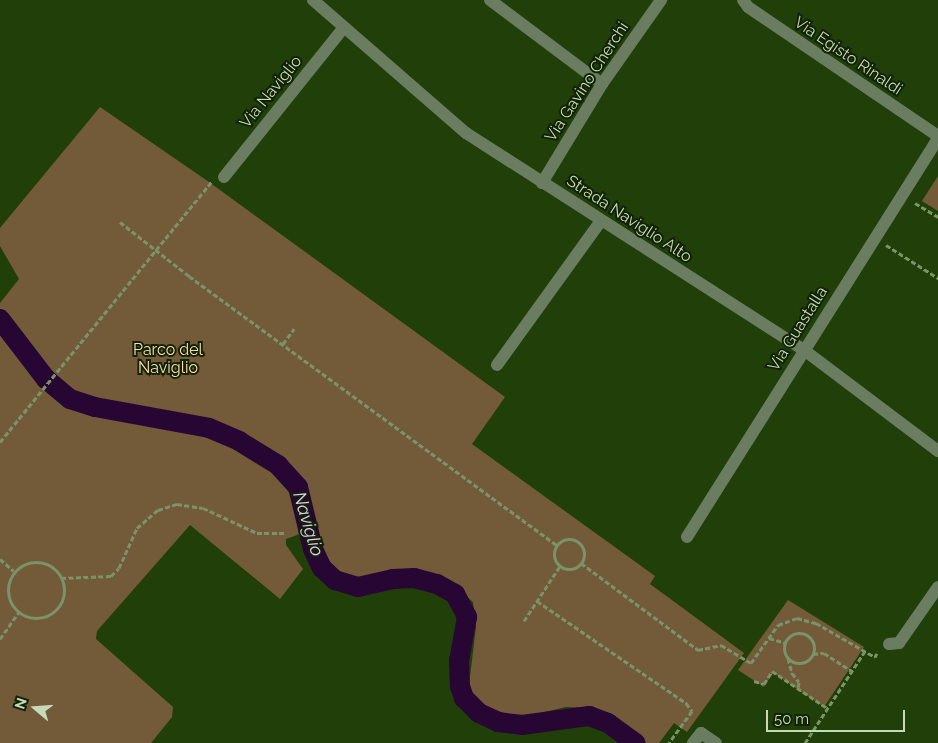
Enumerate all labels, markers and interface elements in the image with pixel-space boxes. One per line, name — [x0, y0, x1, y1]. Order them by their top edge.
street label: Via Egisto Rinaldi — [790, 13, 906, 99]
street label: Via Gavino Cherchi — [541, 19, 633, 145]
street label: Via Naviglio — [236, 52, 306, 132]
street label: Strada Naviglio Alto — [563, 171, 695, 267]
street label: Via Guastalla — [764, 283, 832, 375]
park label: Parco del Naviglio — [133, 340, 203, 378]
water label: Naviglio — [288, 489, 328, 559]
north arrow — [10, 683, 60, 733]
text: N — [11, 696, 30, 711]
scale bar — [768, 700, 907, 732]
text: 50 m — [774, 710, 809, 728]

